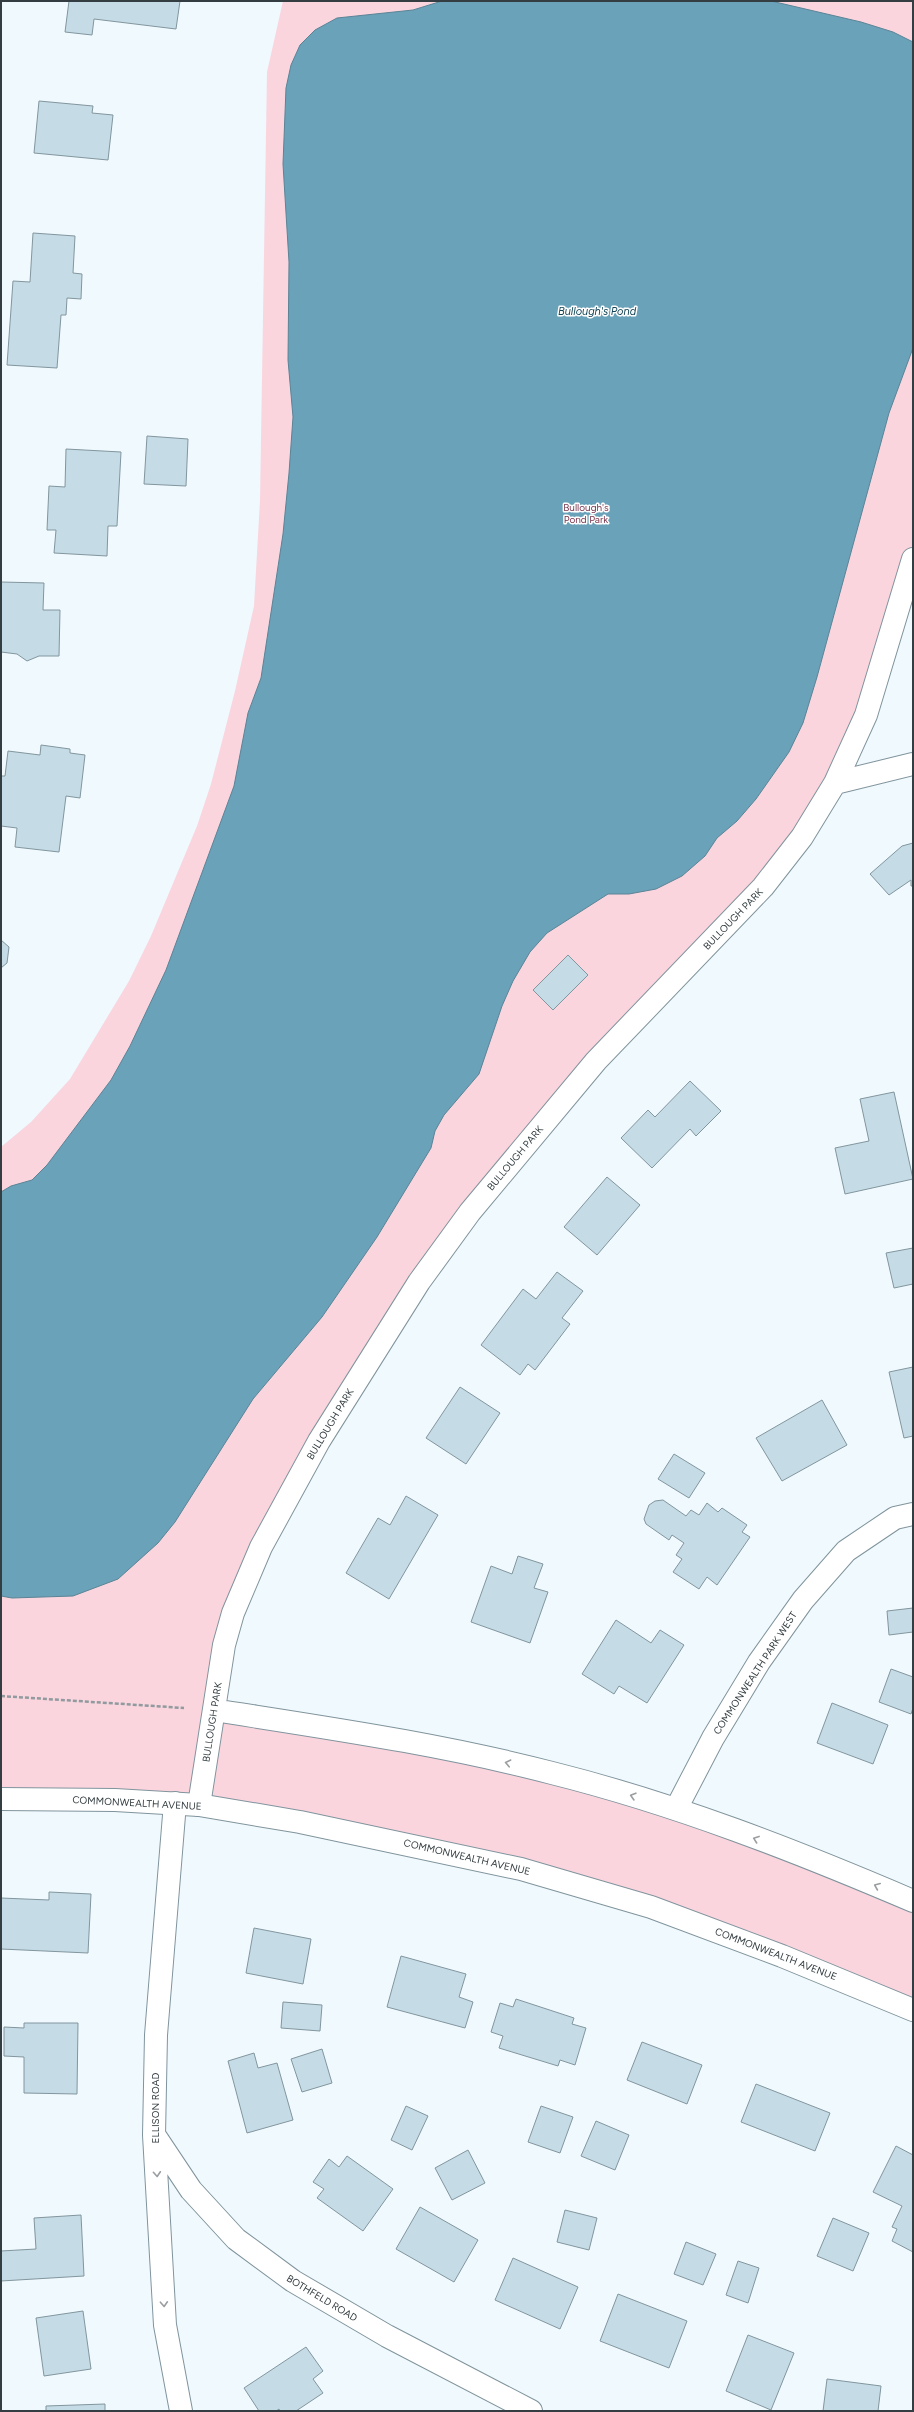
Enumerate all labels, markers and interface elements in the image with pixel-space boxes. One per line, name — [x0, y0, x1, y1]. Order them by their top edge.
water label: Bullough's Pond — [558, 305, 637, 318]
park label: Bullough's Pond Park — [563, 501, 609, 526]
street label: BULLOUGH PARK — [700, 885, 766, 953]
street label: BULLOUGH PARK — [484, 1122, 547, 1193]
street label: BULLOUGH PARK — [304, 1385, 357, 1462]
street label: COMMONWEALTH PARK WEST — [710, 1609, 800, 1737]
street label: BULLOUGH PARK — [199, 1680, 225, 1763]
one-way arrow — [504, 1759, 511, 1767]
one-way arrow — [630, 1792, 637, 1801]
street label: COMMONWEALTH AVENUE — [72, 1793, 202, 1813]
one-way arrow — [753, 1835, 760, 1843]
street label: COMMONWEALTH AVENUE — [402, 1836, 532, 1878]
one-way arrow — [874, 1882, 881, 1890]
street label: COMMONWEALTH AVENUE — [713, 1925, 839, 1983]
street label: ELLISON ROAD — [149, 2072, 162, 2143]
one-way arrow — [152, 2171, 161, 2177]
street label: BOTHFELD ROAD — [284, 2272, 360, 2324]
one-way arrow — [160, 2301, 169, 2307]

